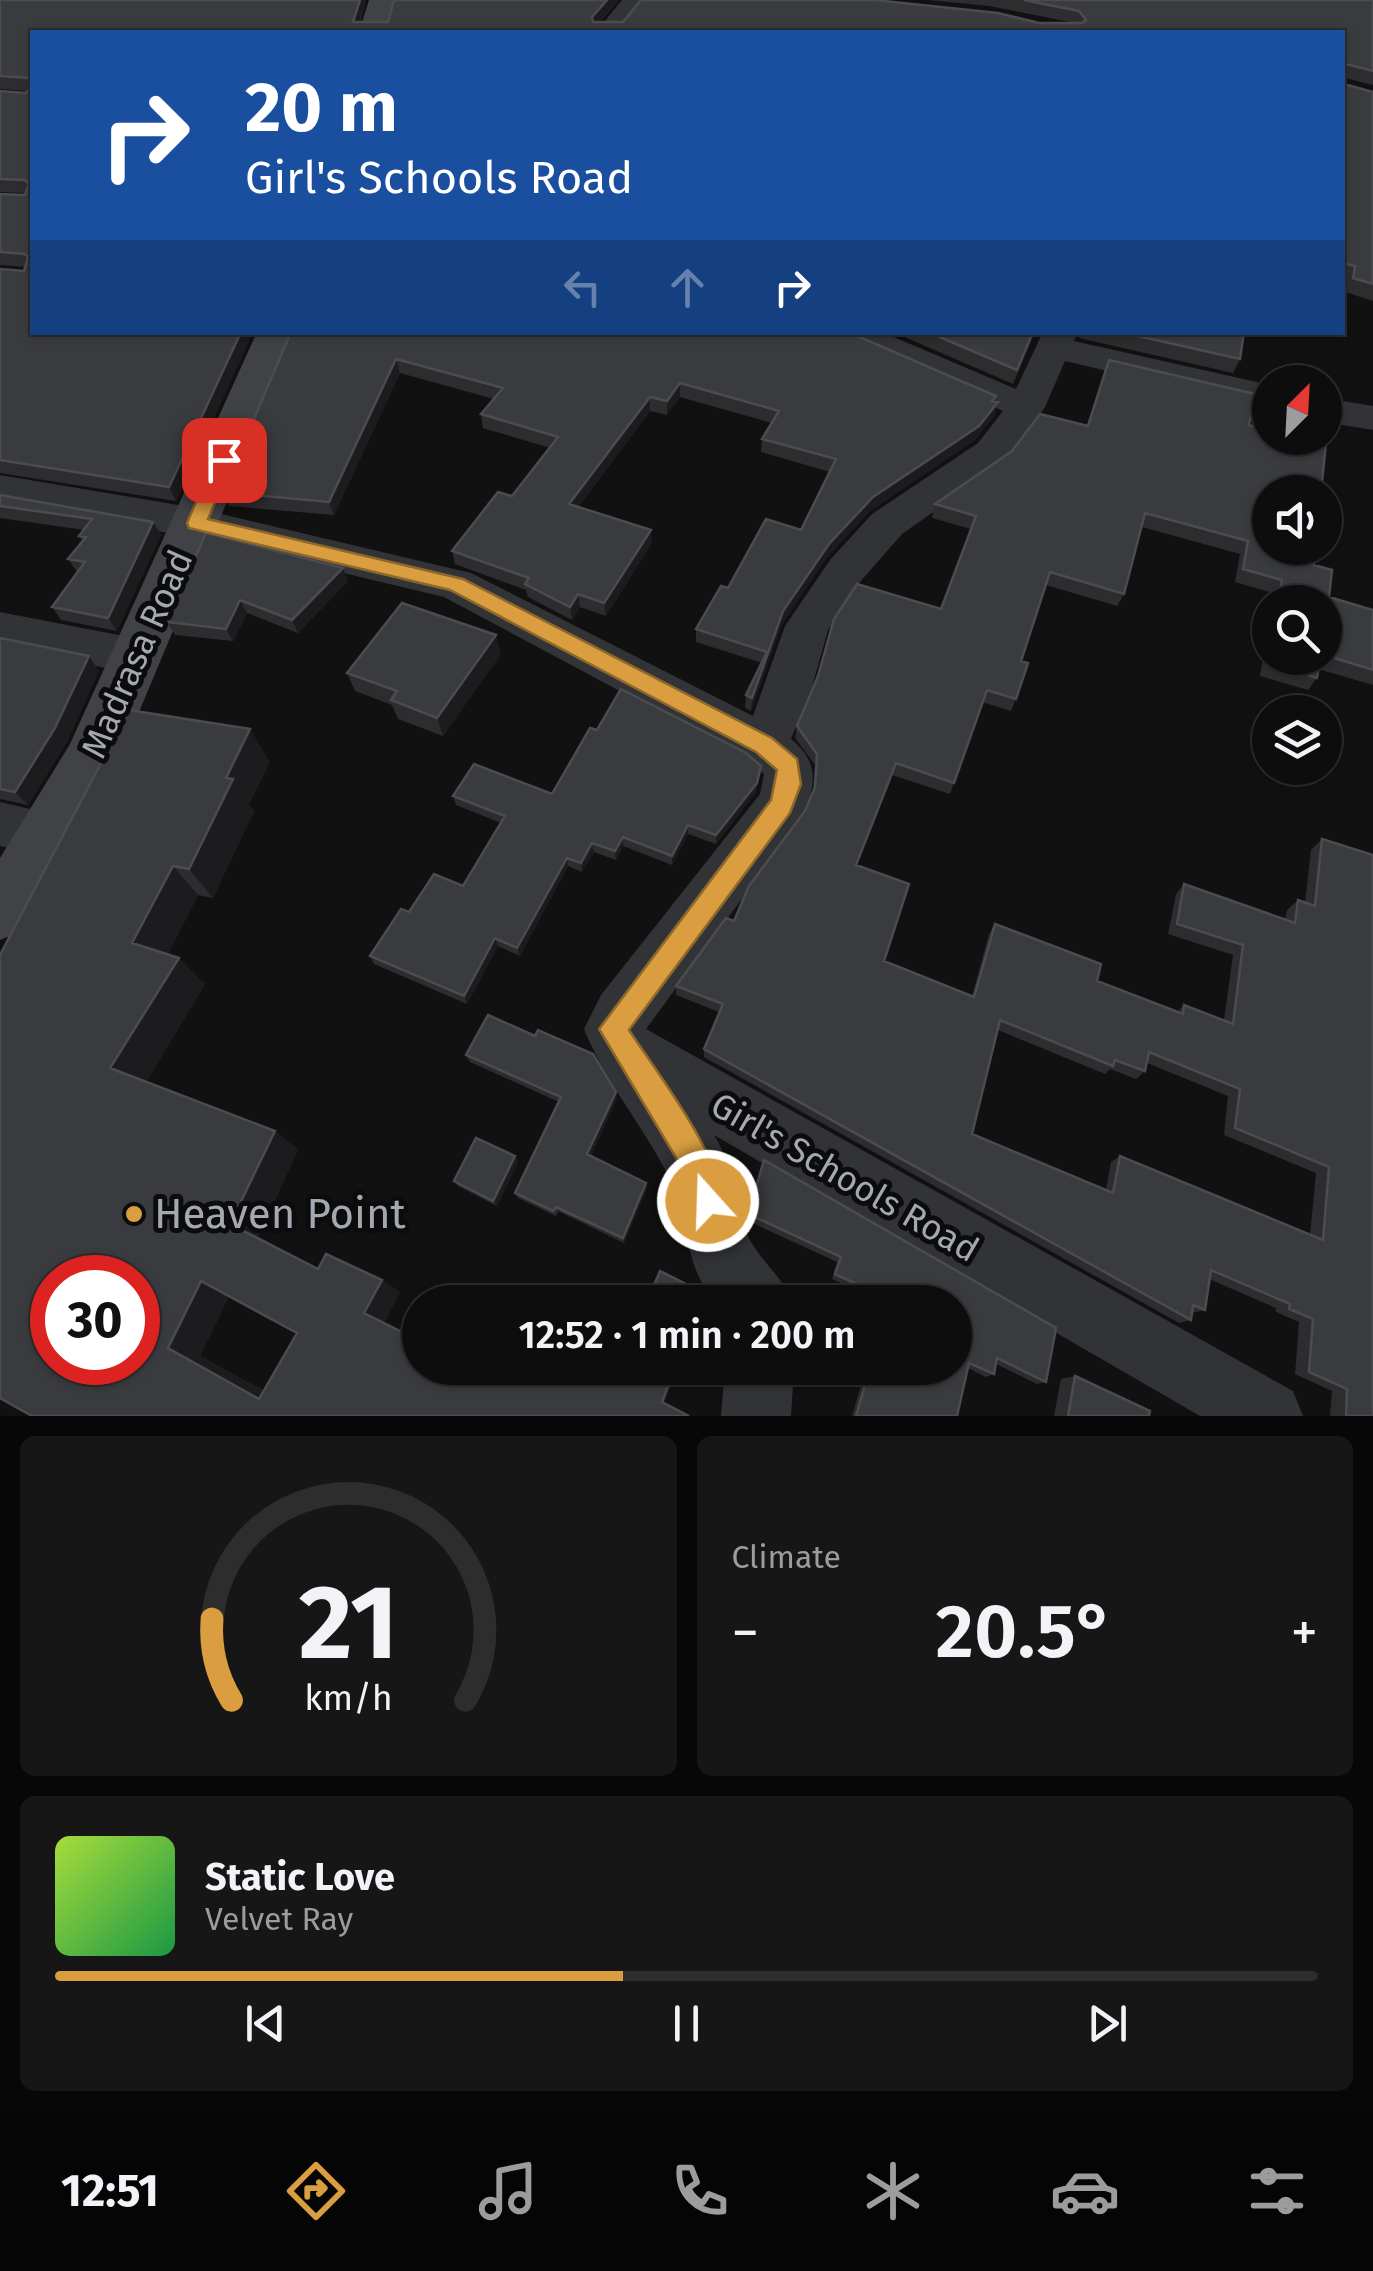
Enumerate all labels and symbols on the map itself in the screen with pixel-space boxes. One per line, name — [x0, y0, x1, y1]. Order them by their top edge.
north arrow — [1252, 365, 1342, 455]
pin — [182, 418, 267, 503]
street label: Madrasa Road — [72, 544, 202, 764]
street label: Girl's Schools Road — [704, 1083, 986, 1271]
position arrow — [656, 1149, 760, 1253]
place label: Heaven Point — [154, 1189, 407, 1239]
marker: Heaven Point — [123, 1203, 145, 1225]
speed limit sign: 30 — [30, 1255, 160, 1385]

